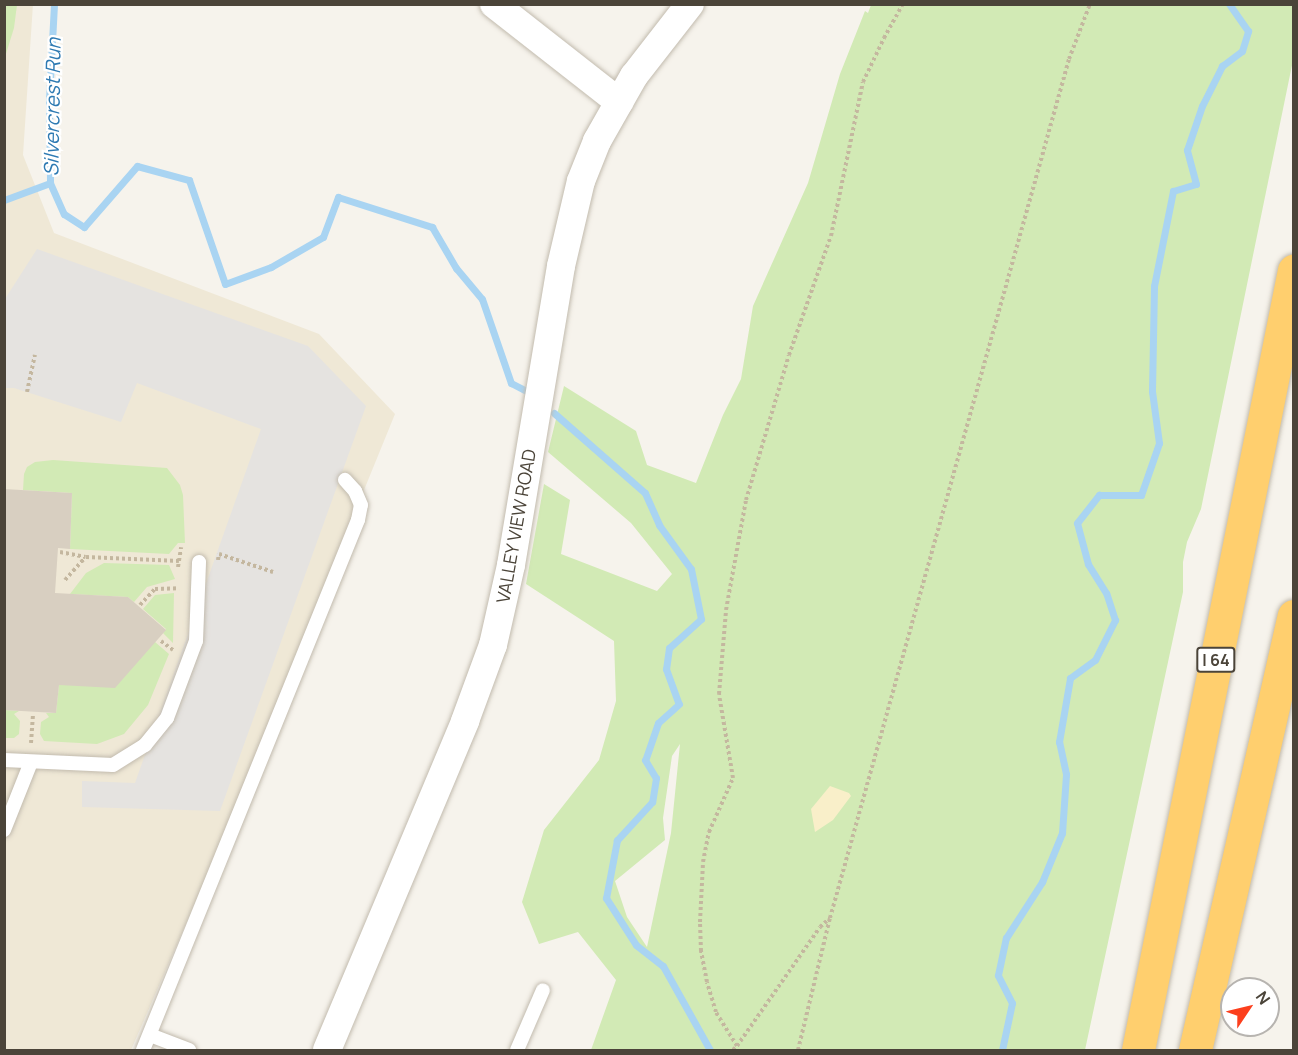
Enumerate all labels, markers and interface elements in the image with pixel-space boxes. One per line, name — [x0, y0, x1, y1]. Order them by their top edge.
water label: Silvercrest Run — [39, 37, 65, 177]
street label: VALLEY VIEW ROAD — [492, 447, 540, 605]
road number: I 64 — [1195, 647, 1237, 673]
north arrow — [1220, 977, 1280, 1037]
text: N — [1251, 987, 1275, 1009]

